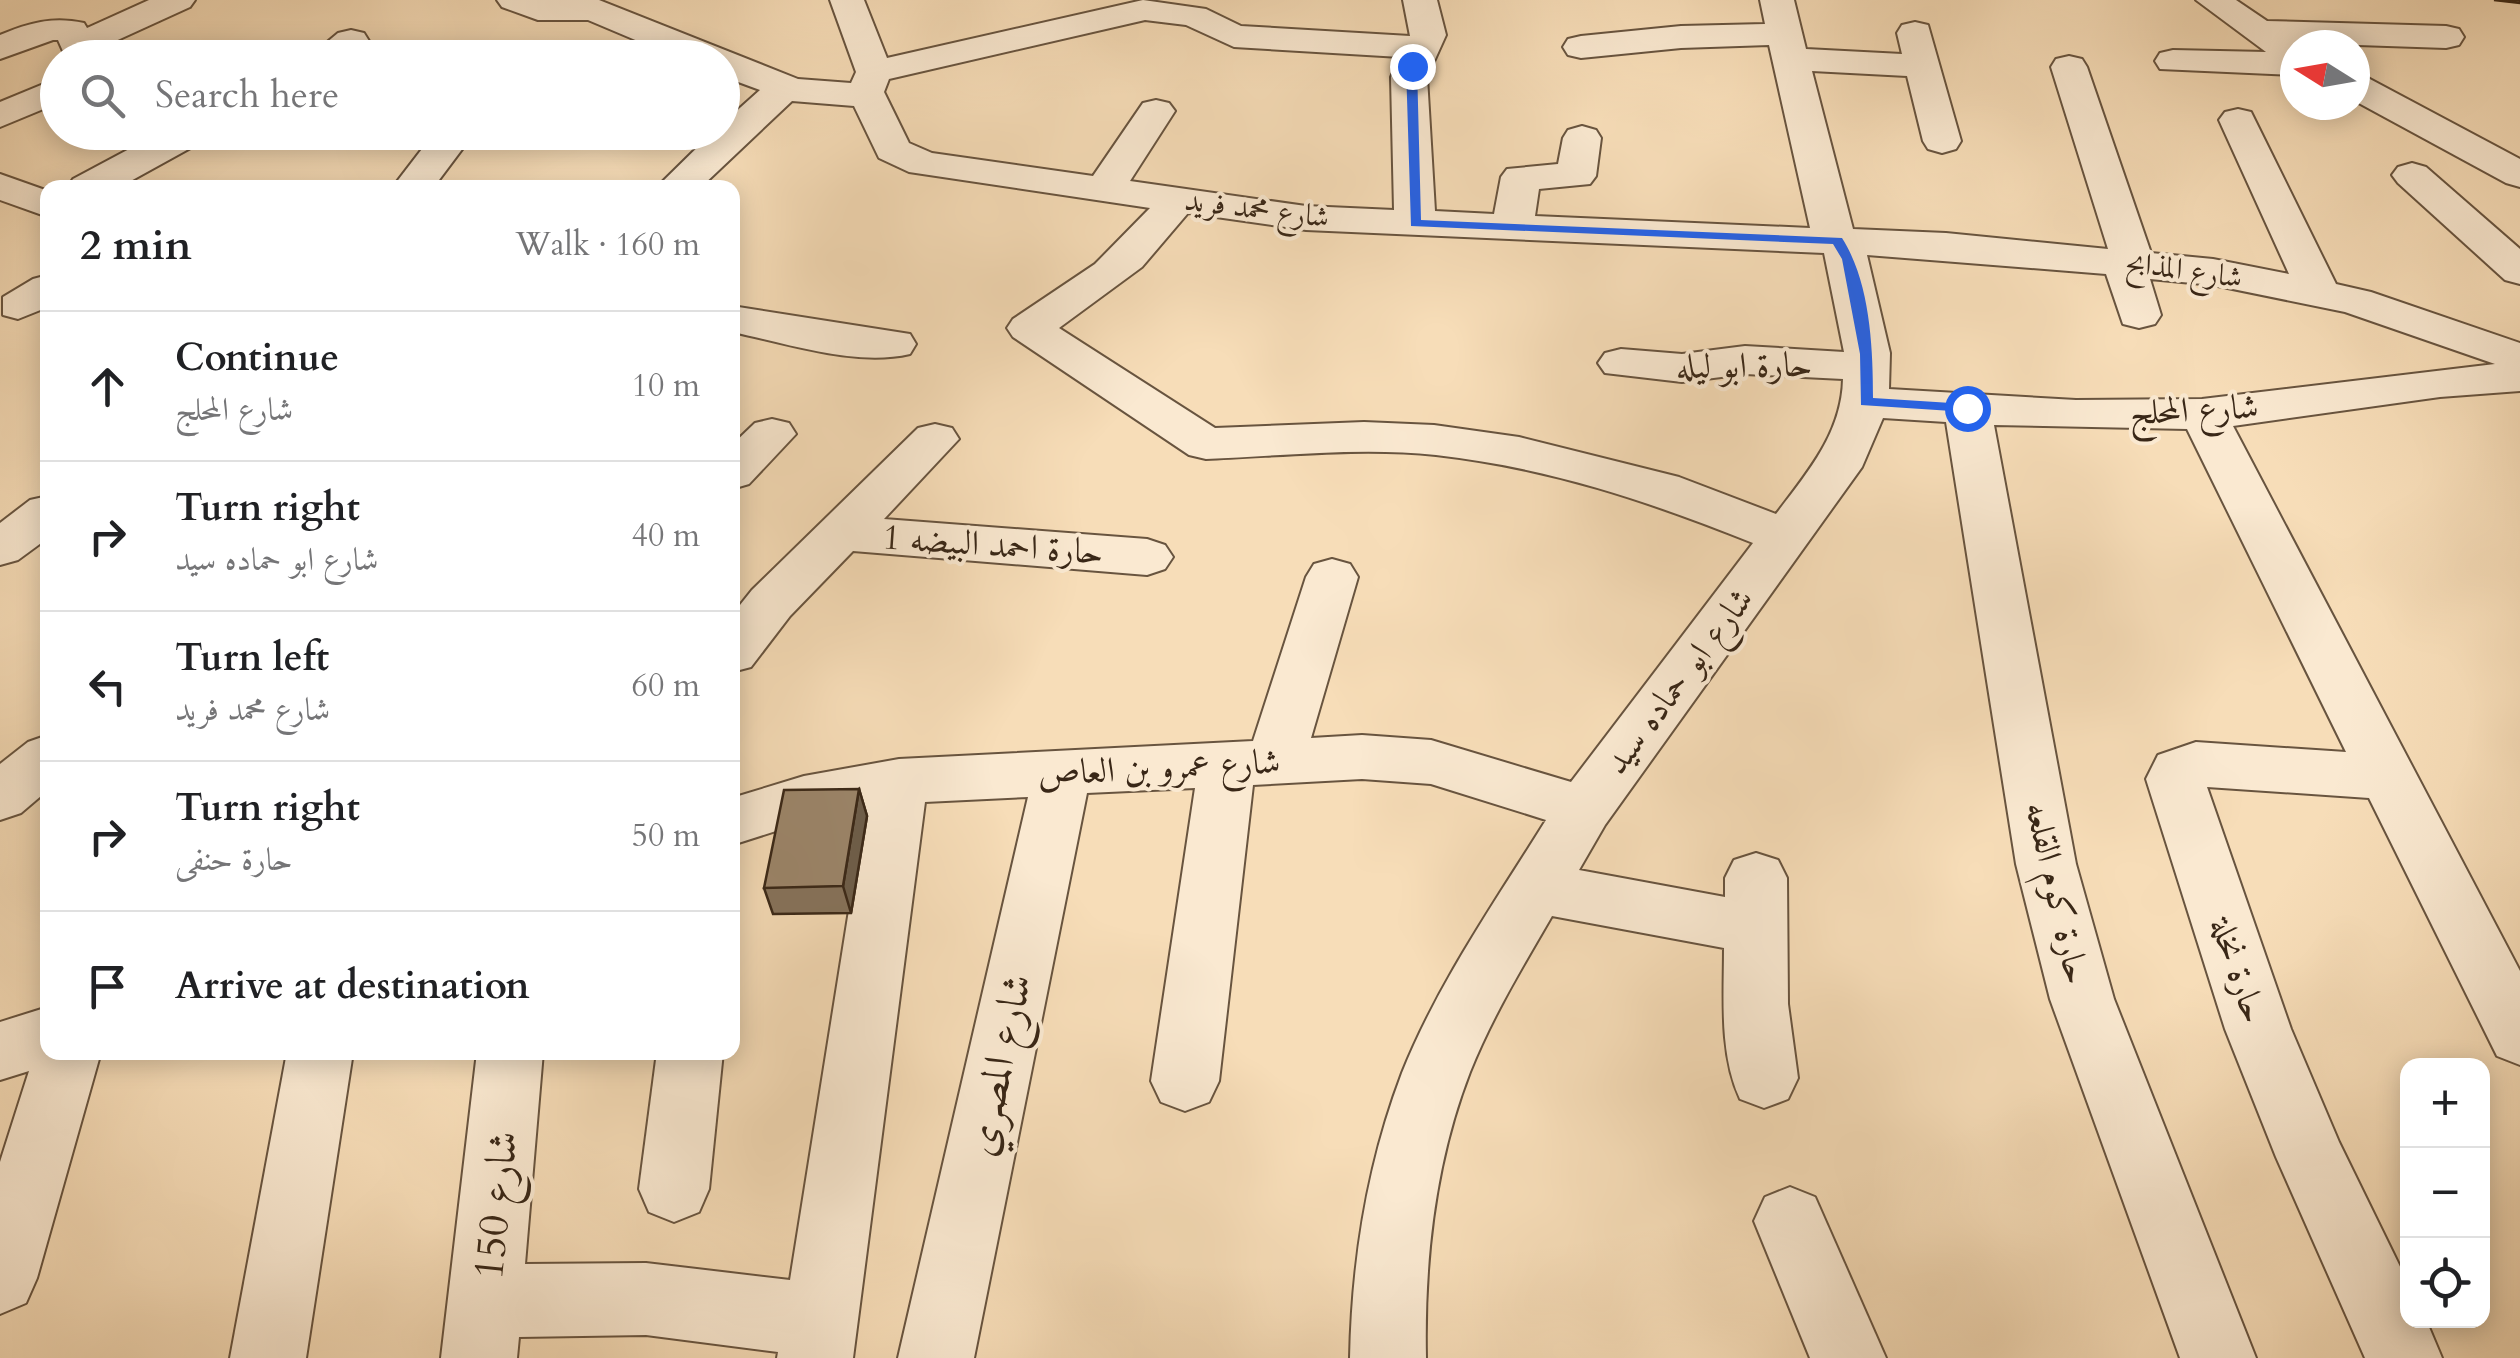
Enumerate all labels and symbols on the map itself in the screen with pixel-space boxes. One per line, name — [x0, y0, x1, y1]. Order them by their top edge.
north arrow — [2280, 30, 2370, 120]
route end — [1390, 44, 1436, 90]
street label: شارع محمد فريد — [1182, 180, 1332, 242]
street label: شارع المذابح — [2122, 242, 2245, 302]
street label: حارة ابو ليله — [1675, 341, 1813, 391]
street label: شارع المحلج — [2128, 383, 2260, 443]
route start — [1945, 386, 1991, 432]
street label: حارة احمد البيضه 1 — [881, 513, 1105, 577]
street label: شارع ابو حماده سيد — [1593, 578, 1768, 787]
street label: شارع عمرو بن العاص — [1037, 738, 1282, 802]
street label: حارة كوم القلعه — [2007, 797, 2101, 990]
street label: حارة نخلة — [2197, 909, 2278, 1029]
street label: شارع المصري — [952, 969, 1052, 1163]
street label: شارع 150 — [460, 1128, 538, 1283]

